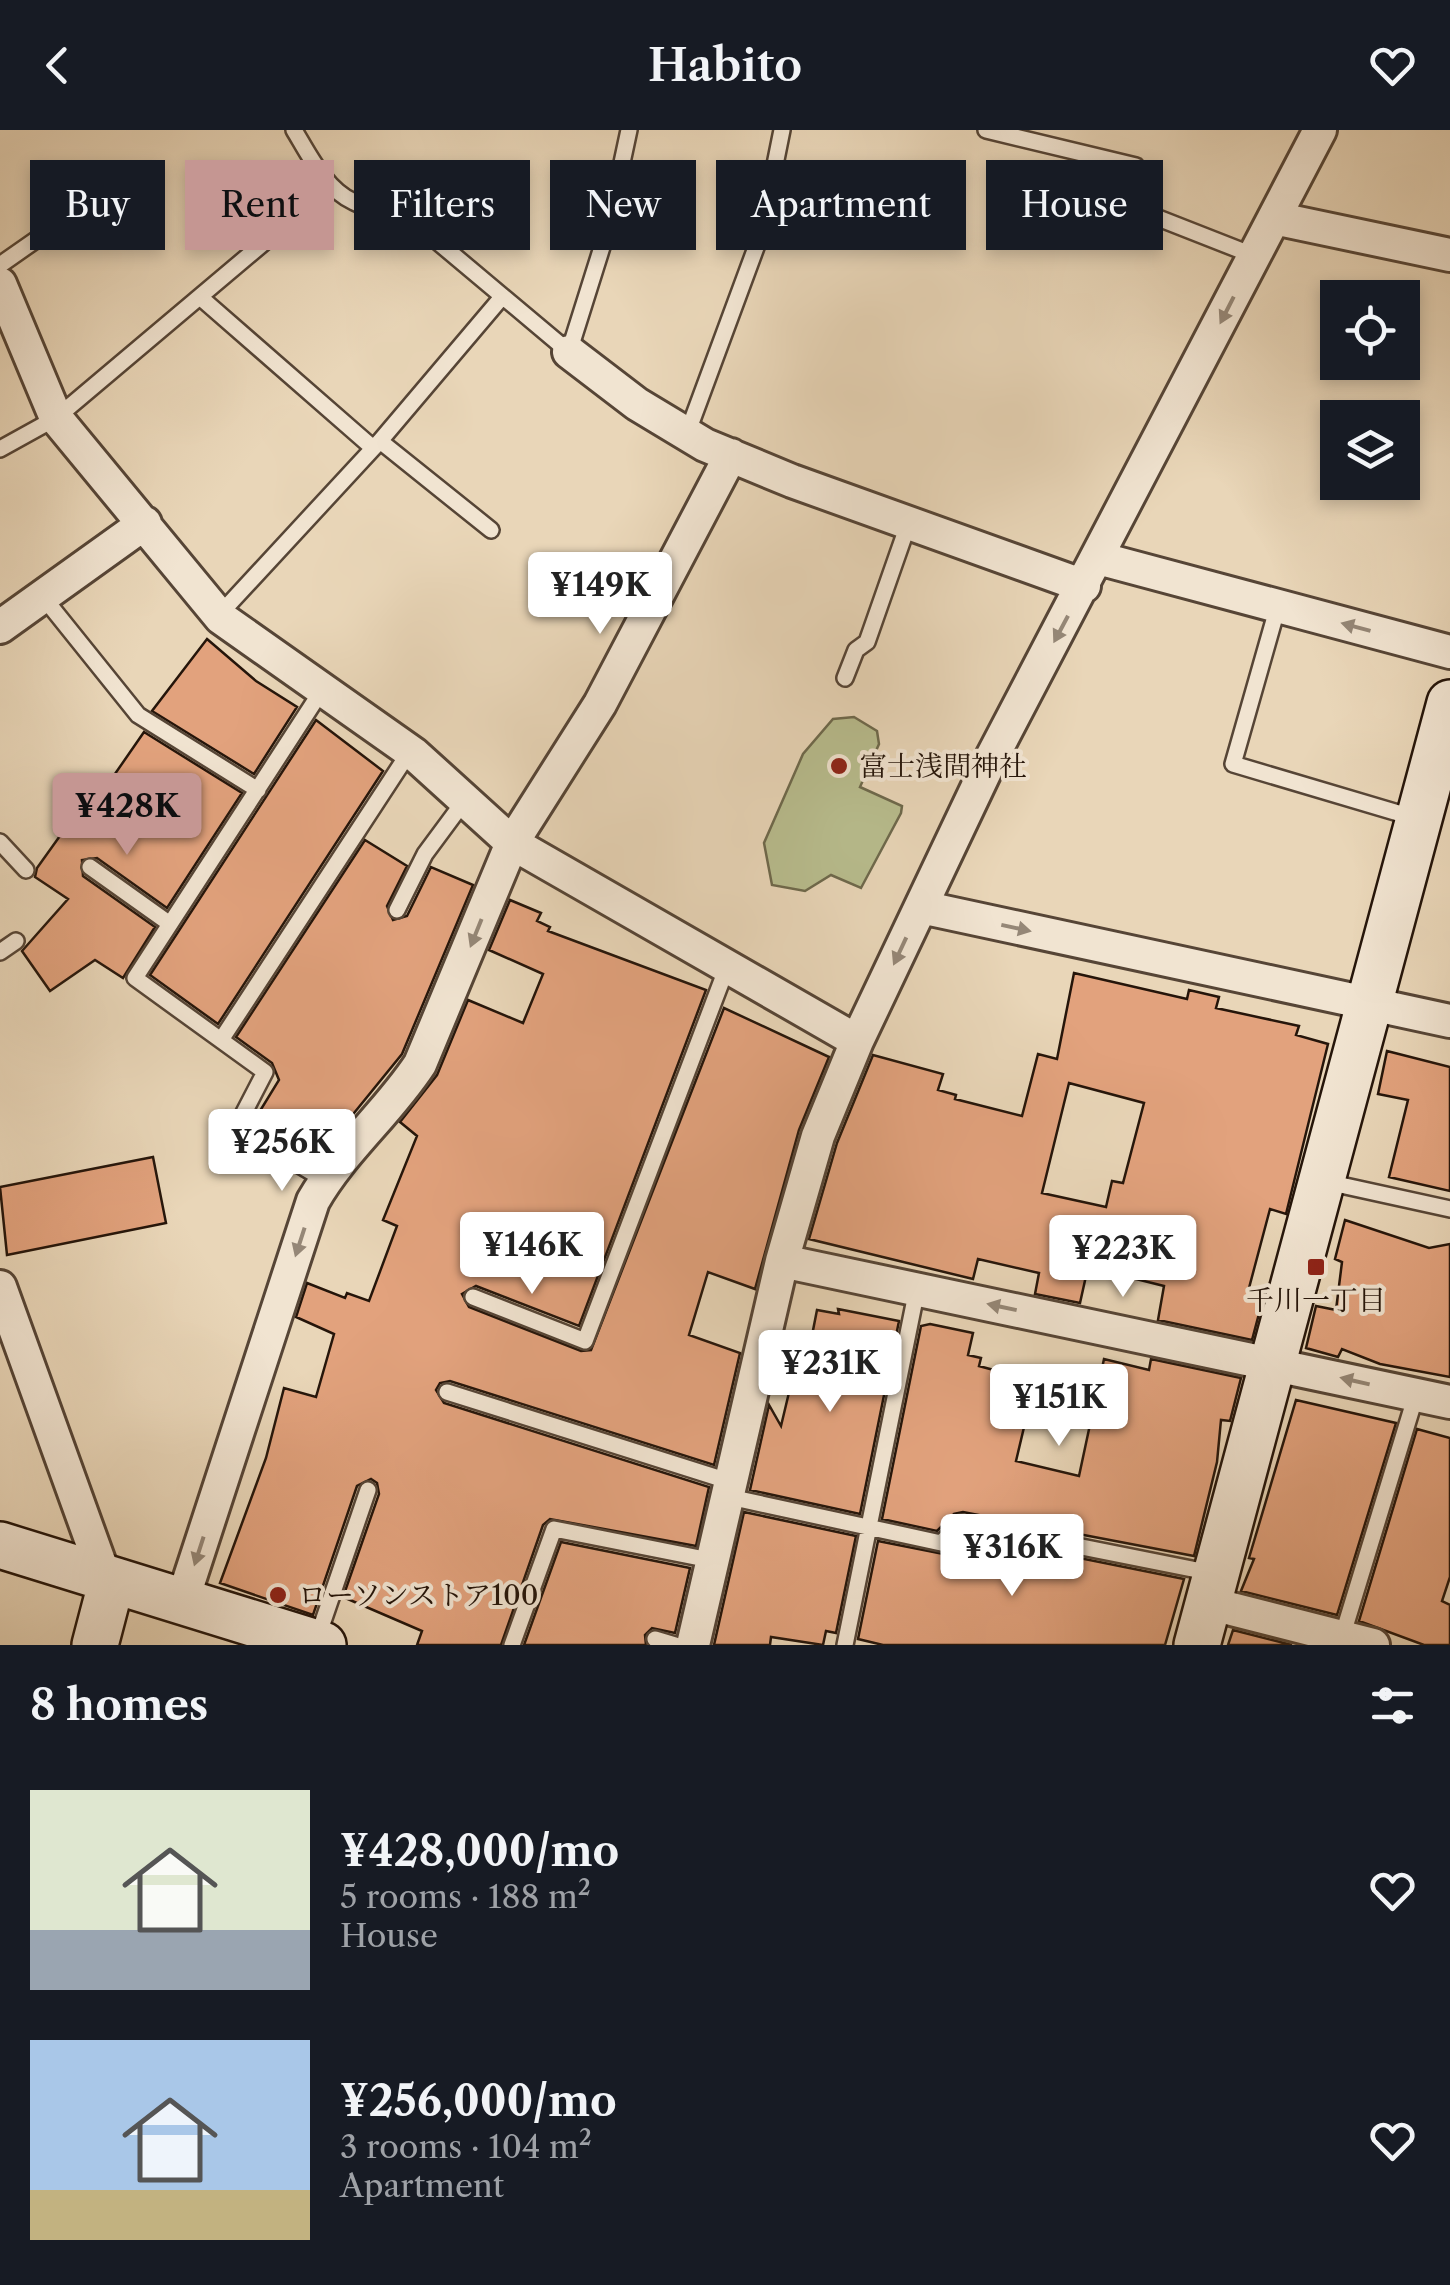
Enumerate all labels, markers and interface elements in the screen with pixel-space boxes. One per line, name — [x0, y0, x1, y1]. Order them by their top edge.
text: Habito — [648, 37, 802, 93]
icon: back — [30, 38, 85, 93]
icon: heart — [1365, 38, 1420, 93]
chip: Buy — [30, 160, 165, 250]
chip: Rent — [185, 160, 334, 250]
chip: Filters — [354, 160, 530, 250]
chip: New — [550, 160, 696, 250]
chip: Apartment — [716, 160, 966, 250]
chip: House — [986, 160, 1163, 250]
map controls — [1320, 280, 1420, 500]
button: locate — [1320, 280, 1420, 380]
one-way arrow — [1219, 295, 1236, 324]
button: layers — [1320, 400, 1420, 500]
pin: ¥149K — [530, 552, 670, 637]
text: ¥149K — [550, 565, 650, 604]
one-way arrow — [1053, 615, 1070, 644]
one-way arrow — [1340, 618, 1371, 634]
place label: 富士浅間神社 — [859, 749, 1027, 783]
marker: 富士浅間神社 — [828, 755, 850, 777]
pin: ¥428K — [57, 773, 197, 858]
text: ¥428K — [74, 786, 180, 825]
one-way arrow — [467, 918, 483, 948]
one-way arrow — [1001, 920, 1032, 936]
one-way arrow — [891, 937, 908, 966]
pin: ¥256K — [212, 1109, 352, 1194]
text: ¥256K — [230, 1122, 334, 1161]
pin: ¥146K — [462, 1212, 602, 1297]
pin: ¥223K — [1053, 1215, 1193, 1300]
text: ¥146K — [482, 1225, 582, 1264]
one-way arrow — [291, 1227, 306, 1257]
text: ¥223K — [1071, 1228, 1175, 1267]
marker: 千川一丁目 — [1305, 1256, 1327, 1278]
place label: 千川一丁目 — [1246, 1283, 1386, 1317]
one-way arrow — [987, 1298, 1018, 1314]
pin: ¥231K — [760, 1330, 900, 1415]
text: ¥231K — [781, 1343, 879, 1382]
pin: ¥151K — [989, 1364, 1129, 1449]
one-way arrow — [1339, 1373, 1370, 1388]
text: ¥151K — [1012, 1377, 1106, 1416]
pin: ¥316K — [942, 1514, 1082, 1599]
text: ¥316K — [962, 1527, 1062, 1566]
one-way arrow — [190, 1536, 205, 1566]
place label: ローソンストア100 — [298, 1578, 538, 1612]
marker: ローソンストア100 — [267, 1584, 289, 1606]
icon: filters — [1365, 1678, 1420, 1733]
text: 8 homes — [30, 1679, 208, 1731]
text: ¥428,000/mo — [340, 1825, 619, 1877]
icon: home — [110, 1830, 230, 1950]
icon: heart — [1365, 1863, 1420, 1918]
text: 5 rooms · 188 m² — [340, 1877, 591, 1916]
text: House — [340, 1916, 438, 1955]
text: ¥256,000/mo — [340, 2075, 617, 2127]
icon: home — [110, 2080, 230, 2200]
icon: heart — [1365, 2113, 1420, 2168]
text: 3 rooms · 104 m² — [340, 2127, 592, 2166]
text: Apartment — [340, 2166, 504, 2205]

